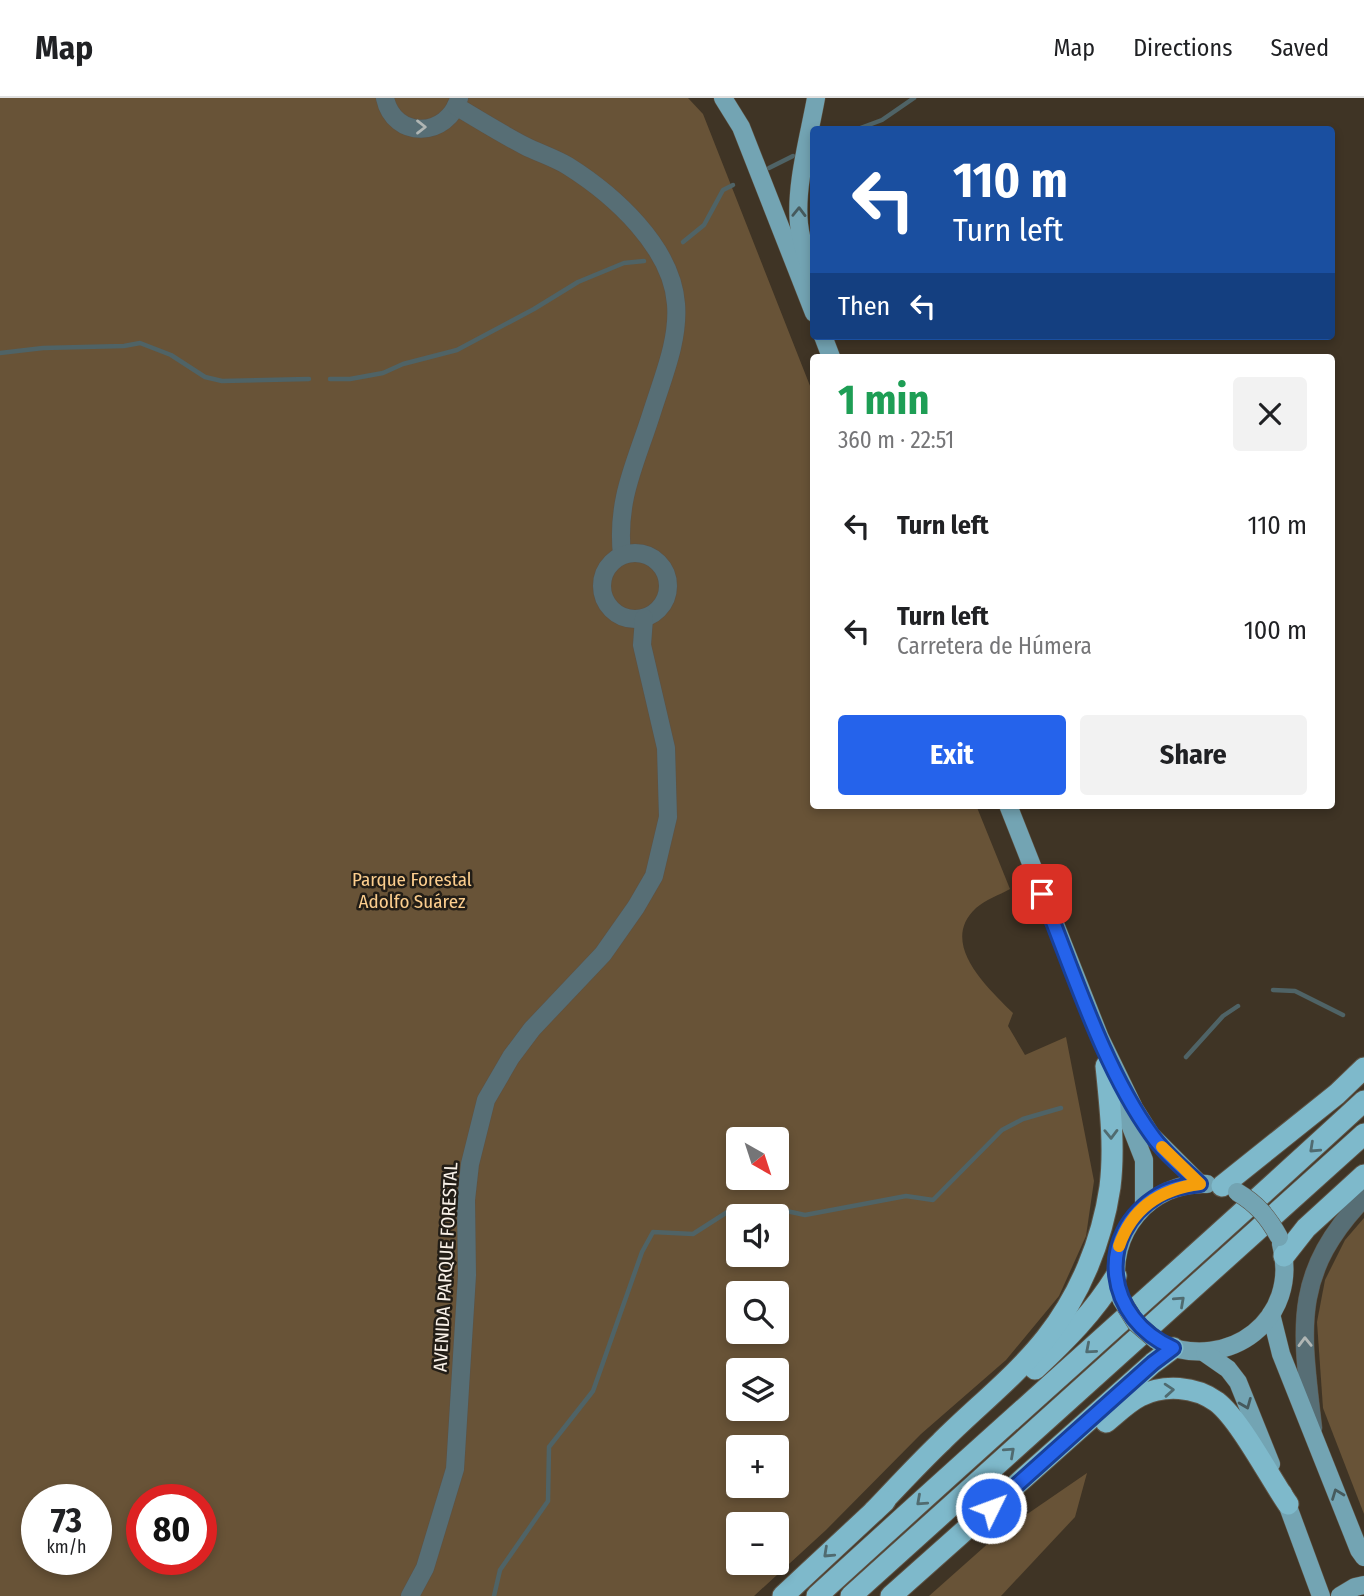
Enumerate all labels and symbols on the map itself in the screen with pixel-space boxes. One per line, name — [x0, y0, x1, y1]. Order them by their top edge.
one-way arrow — [416, 119, 427, 135]
one-way arrow — [791, 206, 807, 217]
pin — [1012, 864, 1072, 924]
park label: Parque Forestal Adolfo Suárez — [352, 868, 472, 913]
north arrow — [726, 1127, 789, 1190]
one-way arrow — [1104, 1128, 1119, 1139]
one-way arrow — [1309, 1139, 1322, 1152]
street label: AVENIDA PARQUE FORESTAL — [429, 1161, 463, 1372]
one-way arrow — [1172, 1296, 1185, 1309]
one-way arrow — [1297, 1337, 1313, 1347]
one-way arrow — [1085, 1341, 1098, 1353]
one-way arrow — [1164, 1383, 1175, 1398]
one-way arrow — [1238, 1398, 1252, 1410]
one-way arrow — [1002, 1448, 1015, 1460]
position arrow — [954, 1471, 1028, 1545]
speed limit sign: 80 — [126, 1484, 217, 1575]
one-way arrow — [1332, 1489, 1346, 1501]
one-way arrow — [916, 1493, 929, 1505]
one-way arrow — [823, 1545, 836, 1558]

